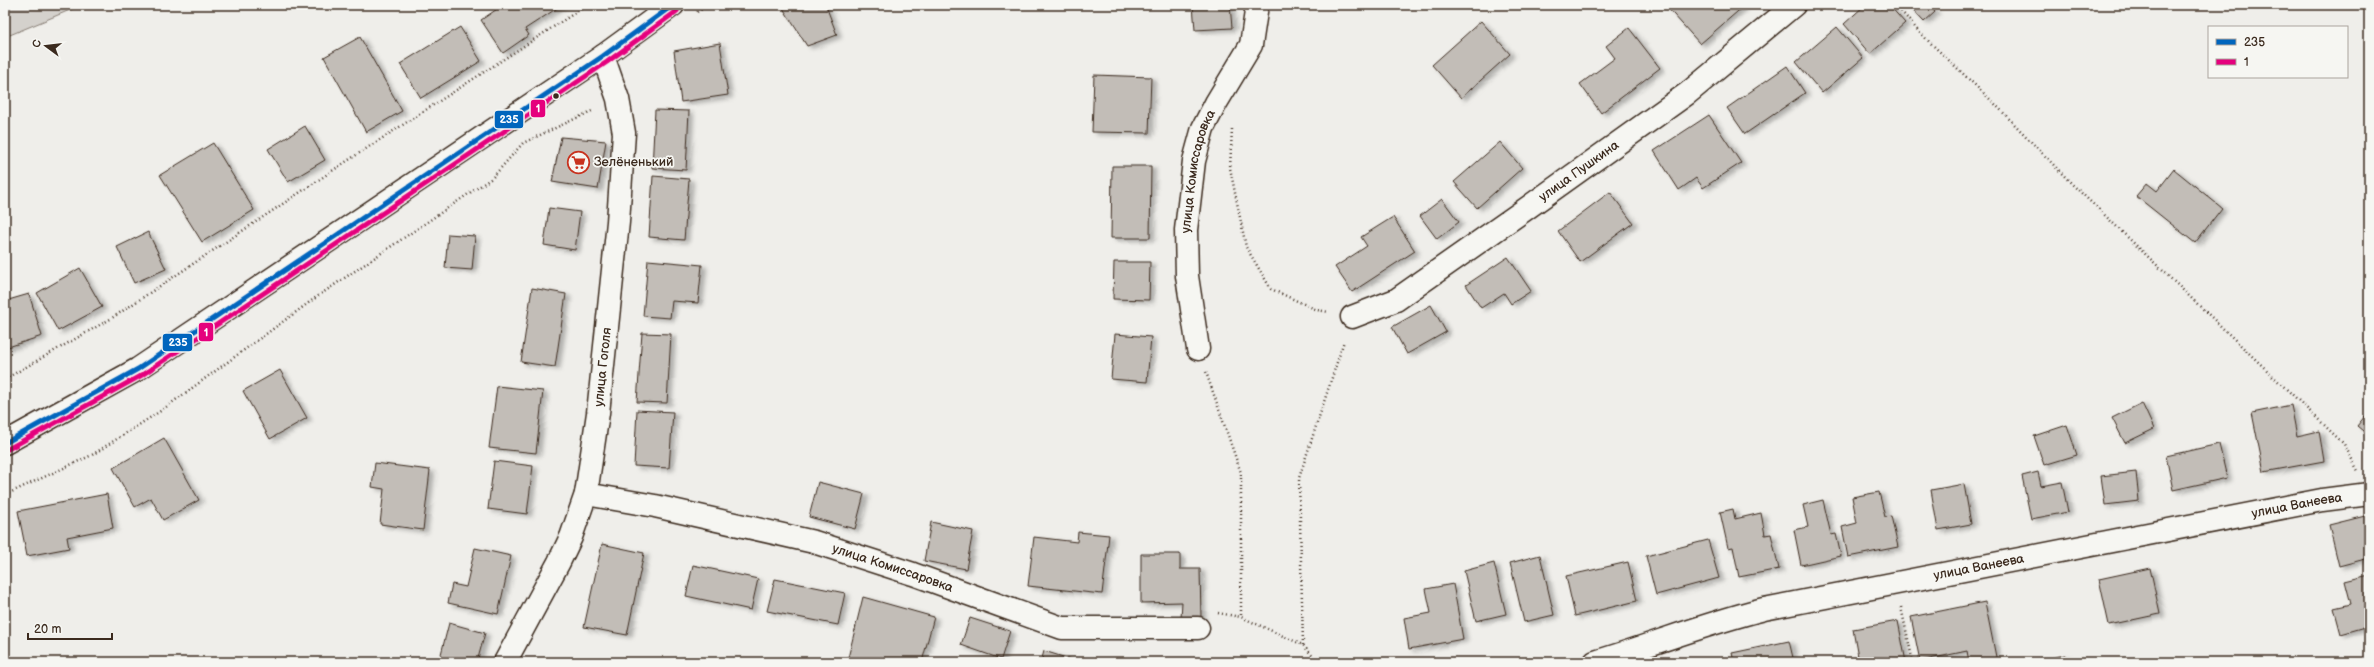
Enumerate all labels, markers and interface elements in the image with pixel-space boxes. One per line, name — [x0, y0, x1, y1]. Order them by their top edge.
north arrow — [26, 26, 66, 66]
legend — [2208, 26, 2348, 78]
text: 235 — [2244, 35, 2265, 50]
text: С — [30, 38, 44, 49]
text: 1 — [2244, 55, 2249, 70]
unlabelled marker — [551, 91, 561, 101]
line badge: 1 — [530, 99, 546, 118]
text: 1 — [536, 102, 540, 115]
street label: улица Комиссаровка — [1178, 107, 1219, 233]
line badge: 235 — [494, 110, 524, 129]
text: 235 — [499, 113, 519, 126]
street label: улица Пушкина — [1536, 137, 1622, 205]
supermarket icon: Зелёненький — [566, 149, 592, 175]
place label: Зелёненький — [594, 154, 673, 170]
line badge: 1 — [198, 322, 214, 342]
text: 1 — [204, 326, 208, 339]
street label: улица Гоголя — [591, 327, 615, 407]
line badge: 235 — [162, 333, 193, 352]
text: 235 — [168, 336, 188, 349]
street label: улица Ванеева — [2250, 489, 2343, 522]
street label: улица Комиссаровка — [830, 540, 956, 596]
street label: улица Ванеева — [1932, 550, 2026, 584]
scale bar — [28, 615, 112, 641]
text: 20 m — [34, 622, 61, 637]

